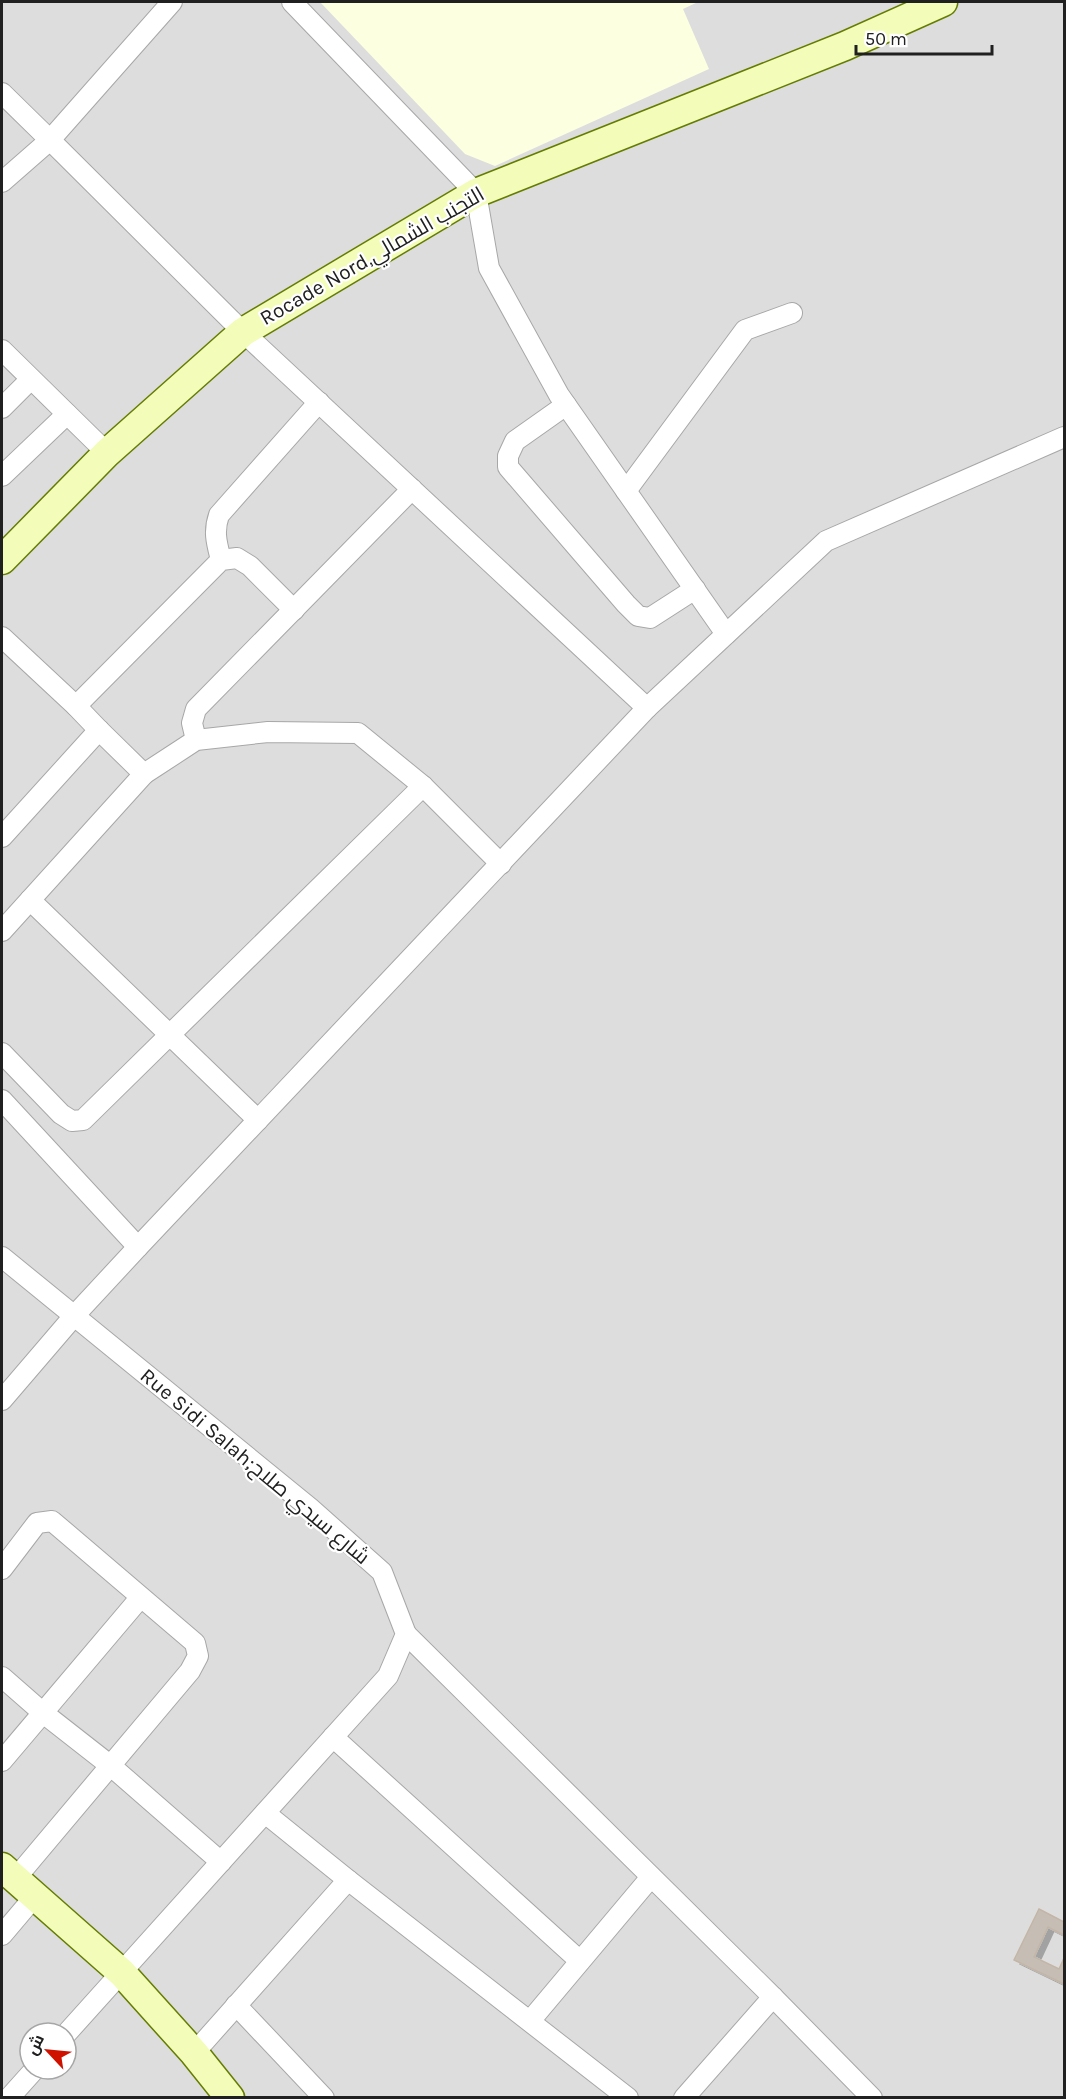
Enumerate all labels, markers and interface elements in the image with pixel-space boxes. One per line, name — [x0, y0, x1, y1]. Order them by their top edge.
scale bar — [856, 18, 992, 56]
text: 50 m — [865, 28, 907, 50]
street label: Rocade Nord,التجنب الشمالي — [256, 182, 490, 334]
street label: Rue Sidi Salah;شارع سيدي صلاح — [133, 1363, 374, 1572]
north arrow — [18, 2021, 78, 2081]
text: ش — [22, 2031, 48, 2058]

